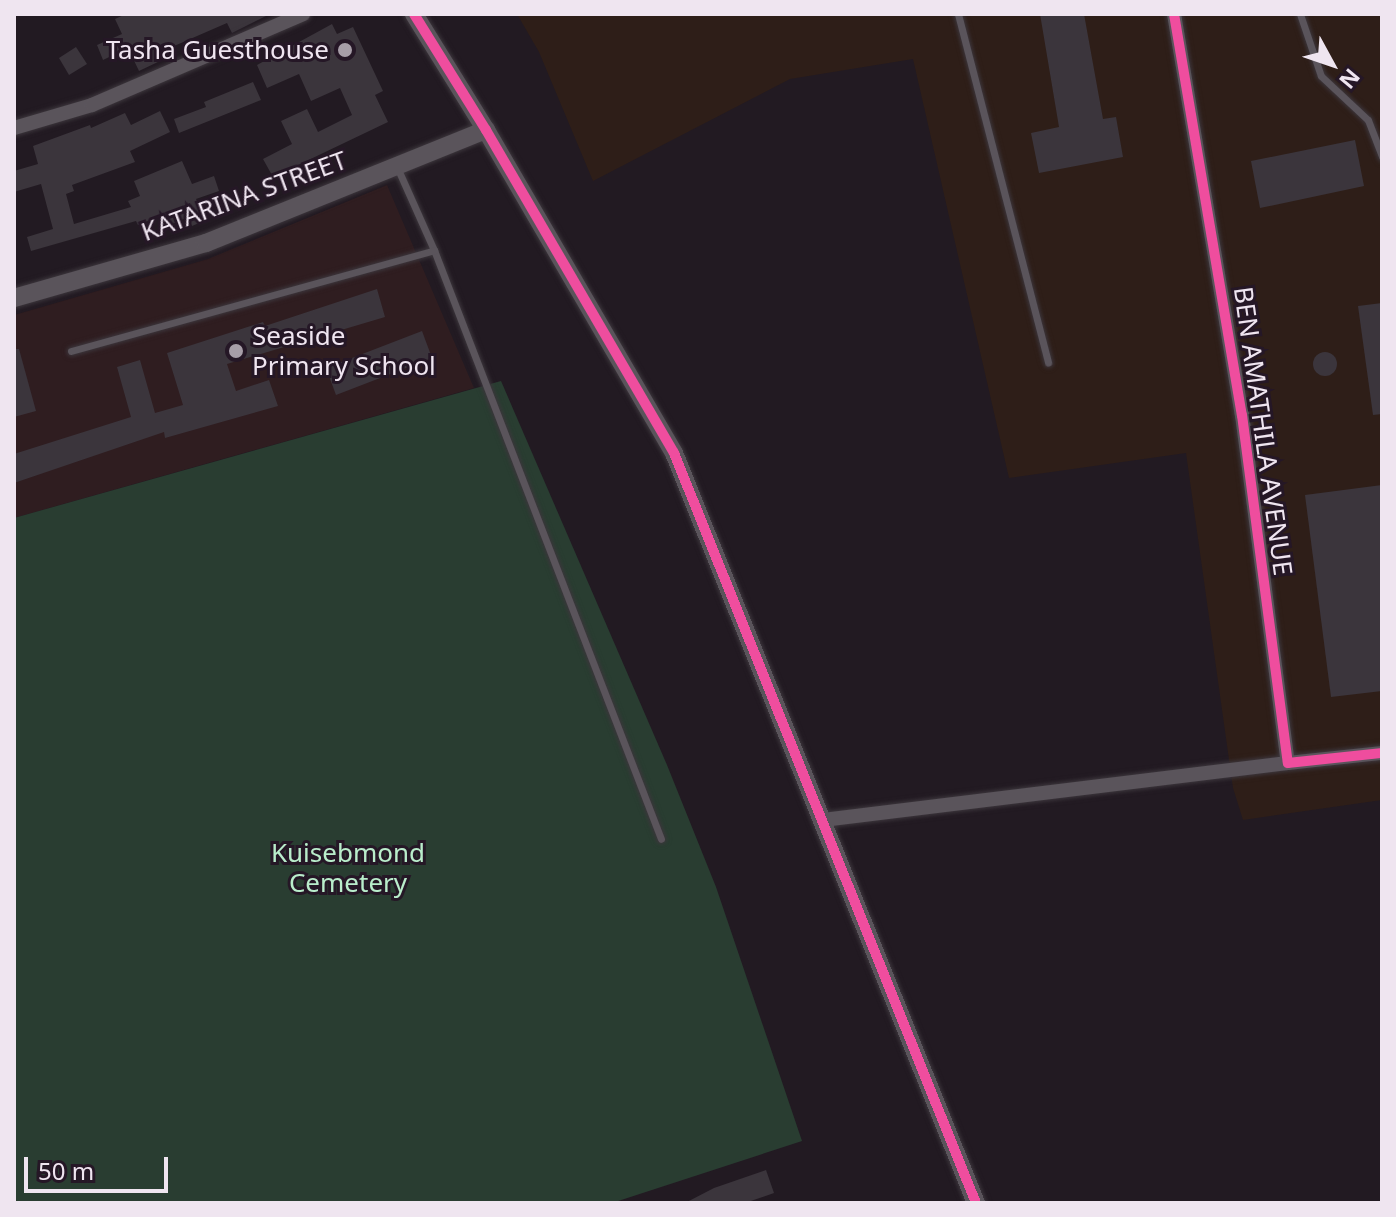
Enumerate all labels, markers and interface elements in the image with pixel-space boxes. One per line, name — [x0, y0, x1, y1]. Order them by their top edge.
north arrow — [1292, 24, 1372, 104]
place label: Tasha Guesthouse — [106, 34, 329, 66]
marker: Tasha Guesthouse — [336, 41, 354, 59]
text: N — [1333, 63, 1368, 96]
street label: KATARINA STREET — [137, 144, 351, 248]
street label: BEN AMATHILA AVENUE — [1227, 285, 1299, 577]
place label: Seaside Primary School — [252, 320, 436, 382]
marker: Seaside Primary School — [227, 342, 245, 360]
park label: Kuisebmond Cemetery — [271, 837, 425, 898]
scale bar — [28, 1141, 172, 1191]
text: 50 m — [38, 1154, 94, 1187]

